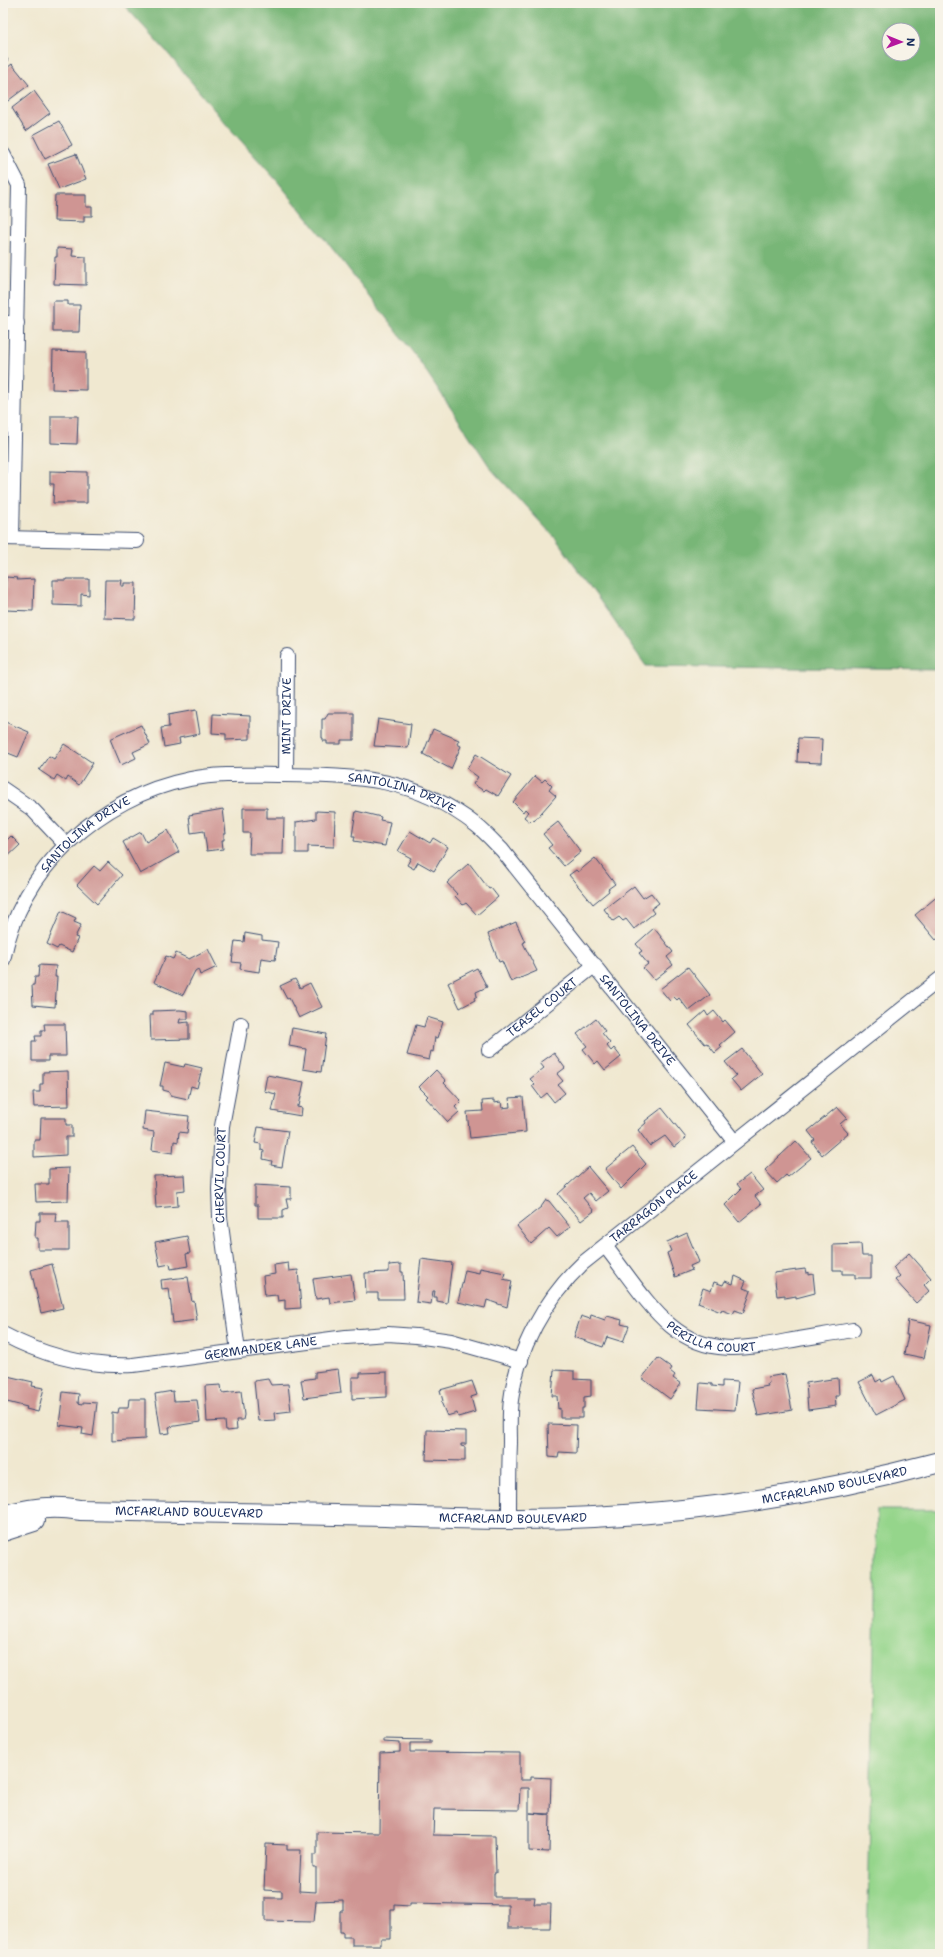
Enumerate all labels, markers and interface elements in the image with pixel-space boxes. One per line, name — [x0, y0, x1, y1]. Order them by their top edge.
north arrow — [881, 22, 921, 62]
text: N — [903, 38, 918, 47]
street label: MINT DRIVE — [278, 677, 295, 755]
street label: SANTOLINA DRIVE — [347, 769, 459, 817]
street label: SANTOLINA DRIVE — [37, 793, 133, 876]
street label: SANTOLINA DRIVE — [596, 971, 679, 1069]
street label: TEASEL COURT — [503, 974, 581, 1041]
street label: CHERVIL COURT — [211, 1126, 230, 1224]
street label: TARRAGON PLACE — [606, 1167, 701, 1247]
street label: PERILLA COURT — [663, 1317, 757, 1356]
street label: GERMANDER LANE — [203, 1333, 318, 1364]
street label: MCFARLAND BOULEVARD — [761, 1463, 909, 1507]
street label: MCFARLAND BOULEVARD — [115, 1503, 263, 1522]
street label: MCFARLAND BOULEVARD — [439, 1509, 587, 1527]

